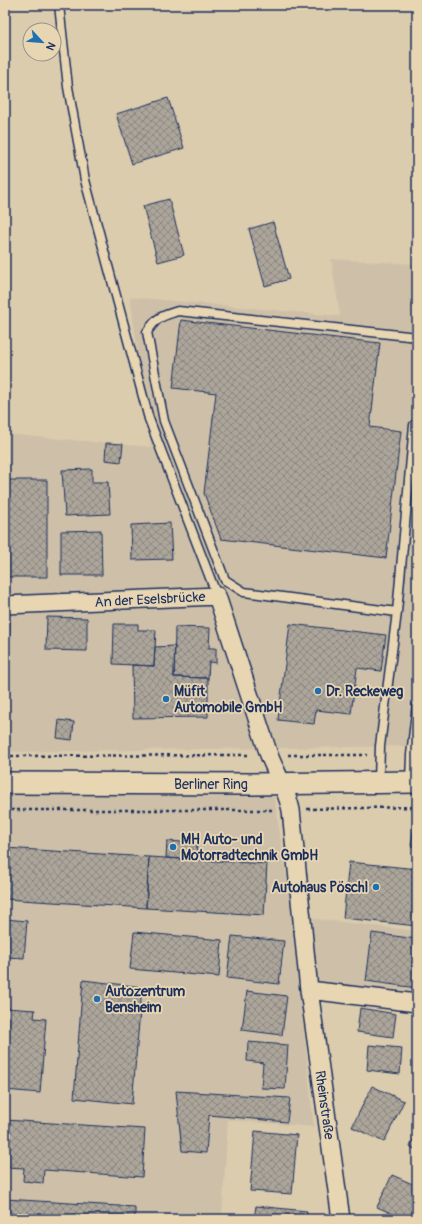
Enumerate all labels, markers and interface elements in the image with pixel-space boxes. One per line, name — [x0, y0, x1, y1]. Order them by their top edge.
north arrow — [22, 22, 62, 62]
text: N — [43, 40, 58, 53]
street label: An der Eselsbrücke — [94, 588, 206, 611]
place label: Müfit Automobile GmbH — [174, 683, 282, 716]
place label: Dr. Reckeweg — [326, 683, 403, 700]
marker: Dr. Reckeweg — [313, 686, 323, 696]
marker: Müfit Automobile GmbH — [161, 694, 171, 704]
street label: Berliner Ring — [174, 776, 248, 793]
place label: MH Auto- und Motorradtechnik GmbH — [181, 831, 318, 864]
marker: MH Auto- und Motorradtechnik GmbH — [168, 842, 178, 852]
place label: Autohaus Pöschl — [271, 879, 368, 896]
marker: Autohaus Pöschl — [371, 882, 381, 892]
place label: Autozentrum Bensheim — [105, 983, 186, 1016]
marker: Autozentrum Bensheim — [92, 994, 102, 1004]
street label: Rheinstraße — [311, 1069, 338, 1141]

